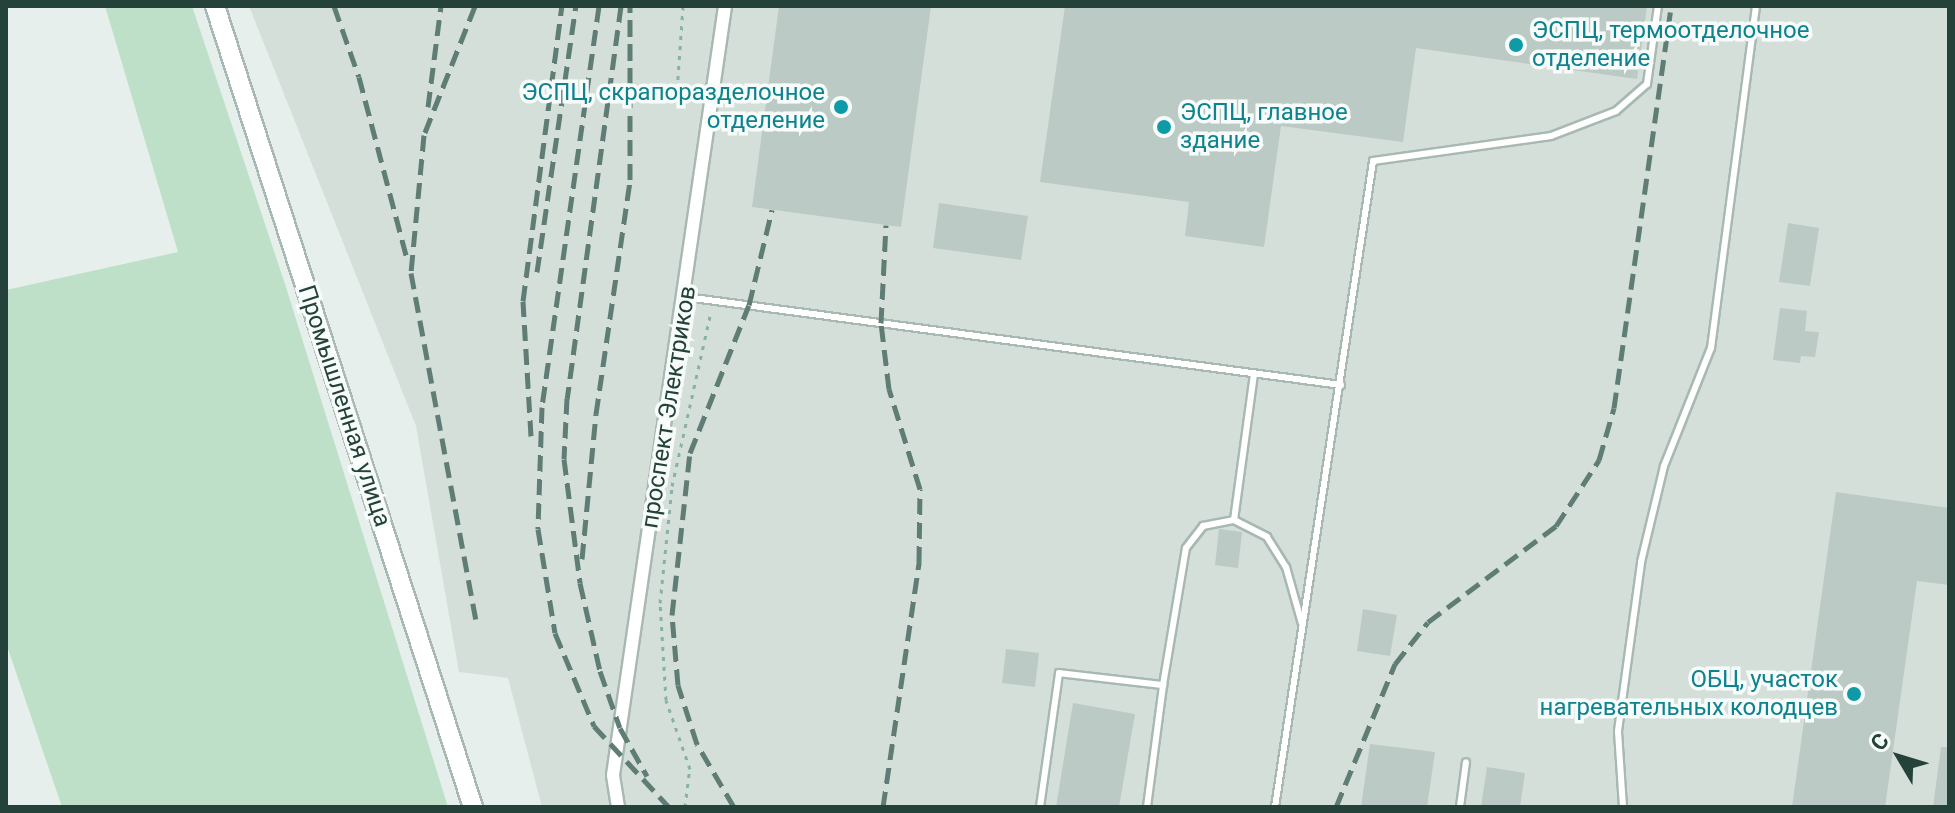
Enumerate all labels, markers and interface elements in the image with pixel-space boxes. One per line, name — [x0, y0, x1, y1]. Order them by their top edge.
place label: ЭСПЦ, термоотделочное отделение — [1532, 17, 1810, 73]
marker: ЭСПЦ, термоотделочное отделение — [1507, 36, 1525, 54]
place label: ЭСПЦ, скрапоразделочное отделение — [521, 79, 825, 135]
marker: ЭСПЦ, скрапоразделочное отделение — [832, 98, 850, 116]
place label: ЭСПЦ, главное здание — [1180, 99, 1348, 155]
marker: ЭСПЦ, главное здание — [1155, 118, 1173, 136]
street label: Промышленная улица — [291, 281, 397, 531]
street label: проспект Электриков — [636, 284, 702, 530]
place label: ОБЦ, участок нагревательных колодцев — [1540, 666, 1838, 722]
marker: ОБЦ, участок нагревательных колодцев — [1845, 685, 1863, 703]
north arrow — [1859, 717, 1939, 797]
text: С — [1865, 729, 1894, 755]

